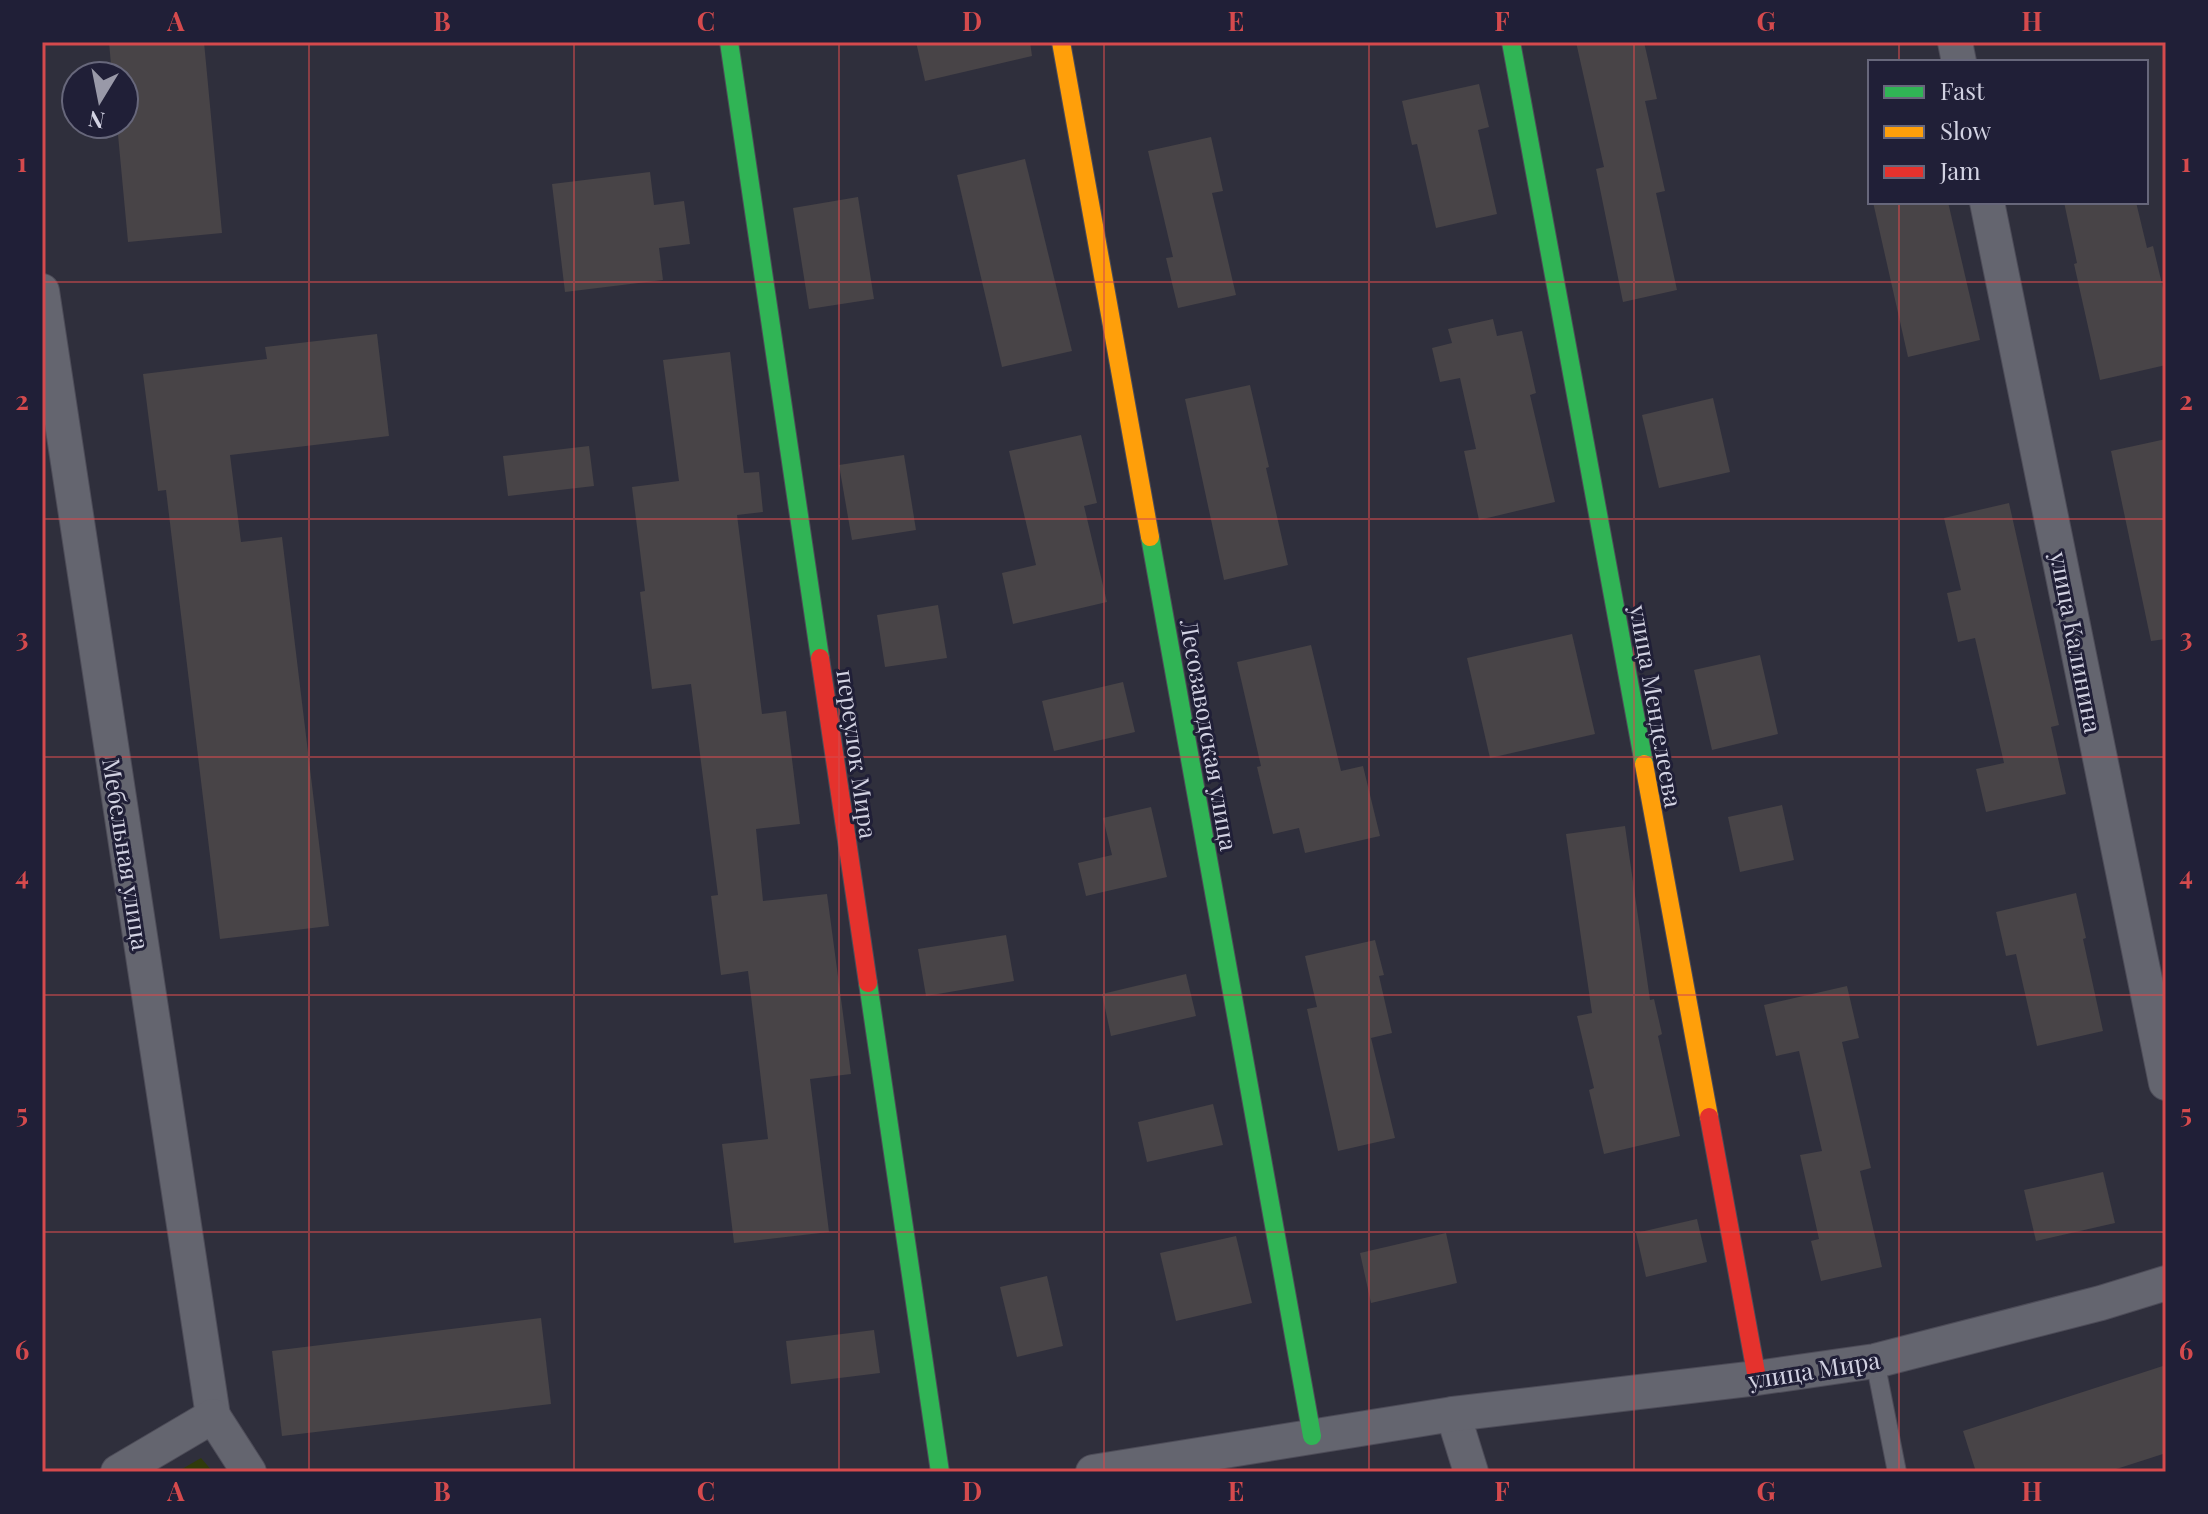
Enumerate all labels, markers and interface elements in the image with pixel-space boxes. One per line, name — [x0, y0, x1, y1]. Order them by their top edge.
text: A — [166, 3, 185, 38]
text: B — [433, 3, 451, 38]
text: C — [697, 3, 715, 38]
text: D — [962, 3, 982, 38]
text: E — [1228, 3, 1244, 38]
text: F — [1494, 3, 1510, 38]
text: G — [1756, 3, 1776, 38]
text: H — [2022, 3, 2042, 38]
north arrow — [60, 60, 140, 140]
legend — [1868, 60, 2148, 204]
text: Fast — [1940, 74, 1985, 106]
text: N — [86, 105, 107, 137]
text: Slow — [1940, 114, 1992, 146]
text: 1 — [17, 144, 27, 179]
text: 1 — [2181, 144, 2191, 179]
text: Jam — [1939, 154, 1981, 186]
text: 2 — [15, 382, 29, 417]
text: 2 — [2179, 382, 2193, 417]
street label: улица Калинина — [2044, 548, 2110, 735]
street label: улица Менделеева — [1623, 601, 1691, 810]
street label: Лесозаводская улица — [1174, 616, 1246, 853]
text: 3 — [16, 619, 28, 654]
text: 3 — [2180, 619, 2192, 654]
street label: переулок Мира — [830, 667, 886, 841]
street label: Мебельная улица — [96, 756, 158, 952]
text: 4 — [15, 857, 29, 892]
text: 4 — [2179, 857, 2193, 892]
text: 5 — [16, 1095, 28, 1130]
text: 5 — [2180, 1095, 2192, 1130]
text: 6 — [15, 1332, 29, 1367]
text: 6 — [2179, 1332, 2193, 1367]
street label: улица Мира — [1745, 1343, 1882, 1395]
text: A — [166, 1473, 185, 1508]
text: B — [433, 1473, 451, 1508]
text: C — [697, 1473, 715, 1508]
text: D — [962, 1473, 982, 1508]
text: E — [1228, 1473, 1244, 1508]
text: F — [1494, 1473, 1510, 1508]
text: G — [1756, 1473, 1776, 1508]
text: H — [2022, 1473, 2042, 1508]

